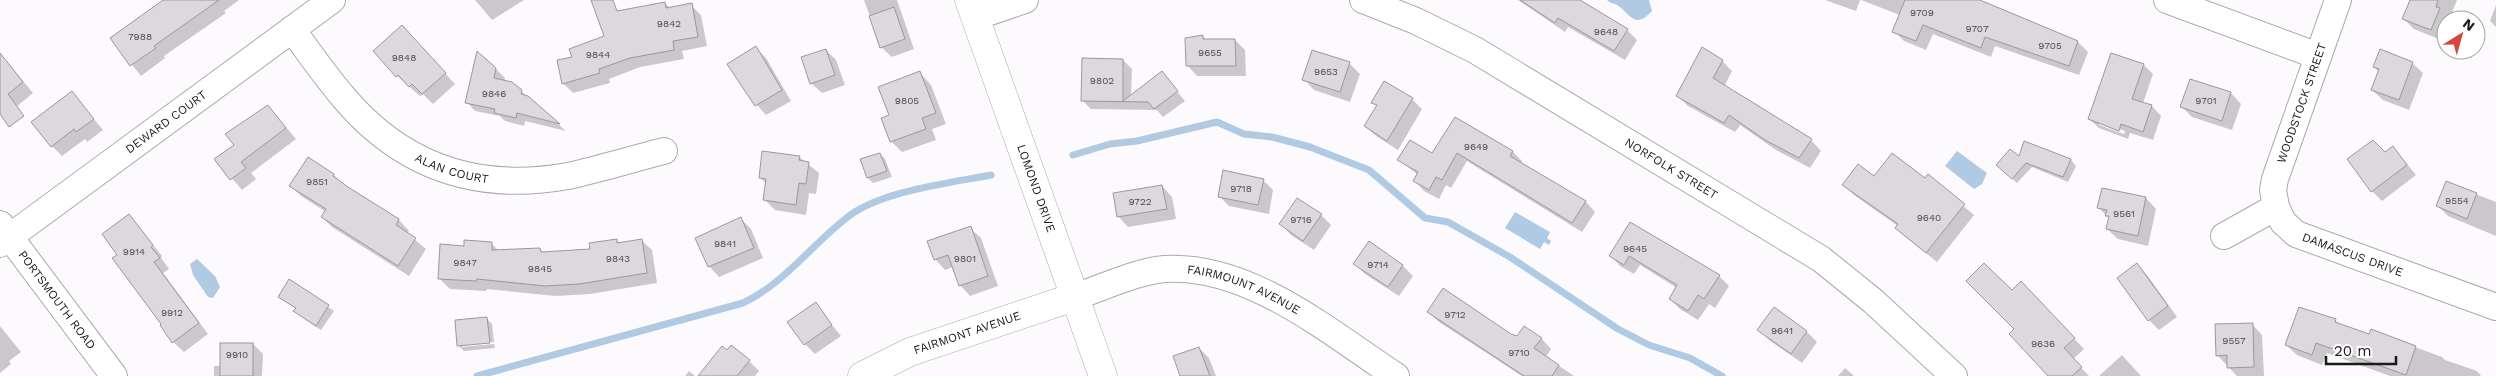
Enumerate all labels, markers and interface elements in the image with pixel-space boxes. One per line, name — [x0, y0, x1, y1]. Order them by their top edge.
house number: 9709 — [1910, 7, 1934, 18]
north arrow — [2436, 10, 2486, 60]
text: N — [2460, 15, 2478, 34]
house number: 9842 — [657, 18, 681, 29]
house number: 9707 — [1965, 23, 1989, 34]
house number: 9648 — [1594, 26, 1618, 37]
house number: 7988 — [128, 31, 152, 42]
house number: 9705 — [2038, 40, 2062, 51]
street label: WOODSTOCK STREET — [2274, 41, 2329, 165]
house number: 9655 — [1198, 47, 1222, 58]
house number: 9844 — [586, 49, 610, 60]
house number: 9848 — [392, 52, 416, 63]
house number: 9653 — [1314, 66, 1338, 77]
house number: 9802 — [1090, 75, 1114, 86]
street label: DEWARD COURT — [123, 88, 209, 156]
house number: 9846 — [482, 88, 506, 99]
house number: 9805 — [895, 95, 919, 106]
house number: 9701 — [2195, 95, 2217, 106]
street label: NORFOLK STREET — [1622, 135, 1720, 202]
house number: 9649 — [1464, 141, 1488, 152]
street label: LOMOND DRIVE — [1014, 143, 1058, 235]
street label: ALAN COURT — [413, 151, 490, 186]
house number: 9851 — [306, 176, 328, 187]
house number: 9718 — [1230, 183, 1252, 194]
house number: 9554 — [2445, 195, 2469, 206]
house number: 9722 — [1128, 196, 1152, 207]
house number: 9561 — [2113, 208, 2135, 219]
house number: 9640 — [1917, 212, 1941, 223]
house number: 9716 — [1290, 214, 1312, 225]
street label: DAMASCUS DRIVE — [2300, 230, 2405, 280]
house number: 9841 — [714, 238, 736, 249]
house number: 9645 — [1623, 243, 1647, 254]
house number: 9914 — [123, 246, 145, 257]
street label: PORTSMOUTH ROAD — [15, 248, 99, 352]
house number: 9843 — [606, 253, 630, 264]
house number: 9801 — [954, 253, 976, 264]
house number: 9847 — [453, 257, 477, 268]
house number: 9714 — [1367, 259, 1389, 270]
street label: FAIRMOUNT AVENUE — [1186, 262, 1303, 317]
house number: 9845 — [528, 263, 552, 274]
house number: 9912 — [161, 307, 183, 318]
street label: FAIRMONT AVENUE — [912, 308, 1023, 357]
house number: 9712 — [1444, 309, 1466, 320]
house number: 9641 — [1771, 325, 1793, 336]
scale bar — [2326, 334, 2396, 366]
house number: 9557 — [2222, 335, 2246, 346]
house number: 9636 — [2031, 338, 2055, 349]
text: 20 m — [2334, 342, 2372, 360]
house number: 9710 — [1508, 347, 1530, 358]
house number: 9910 — [226, 349, 248, 360]

